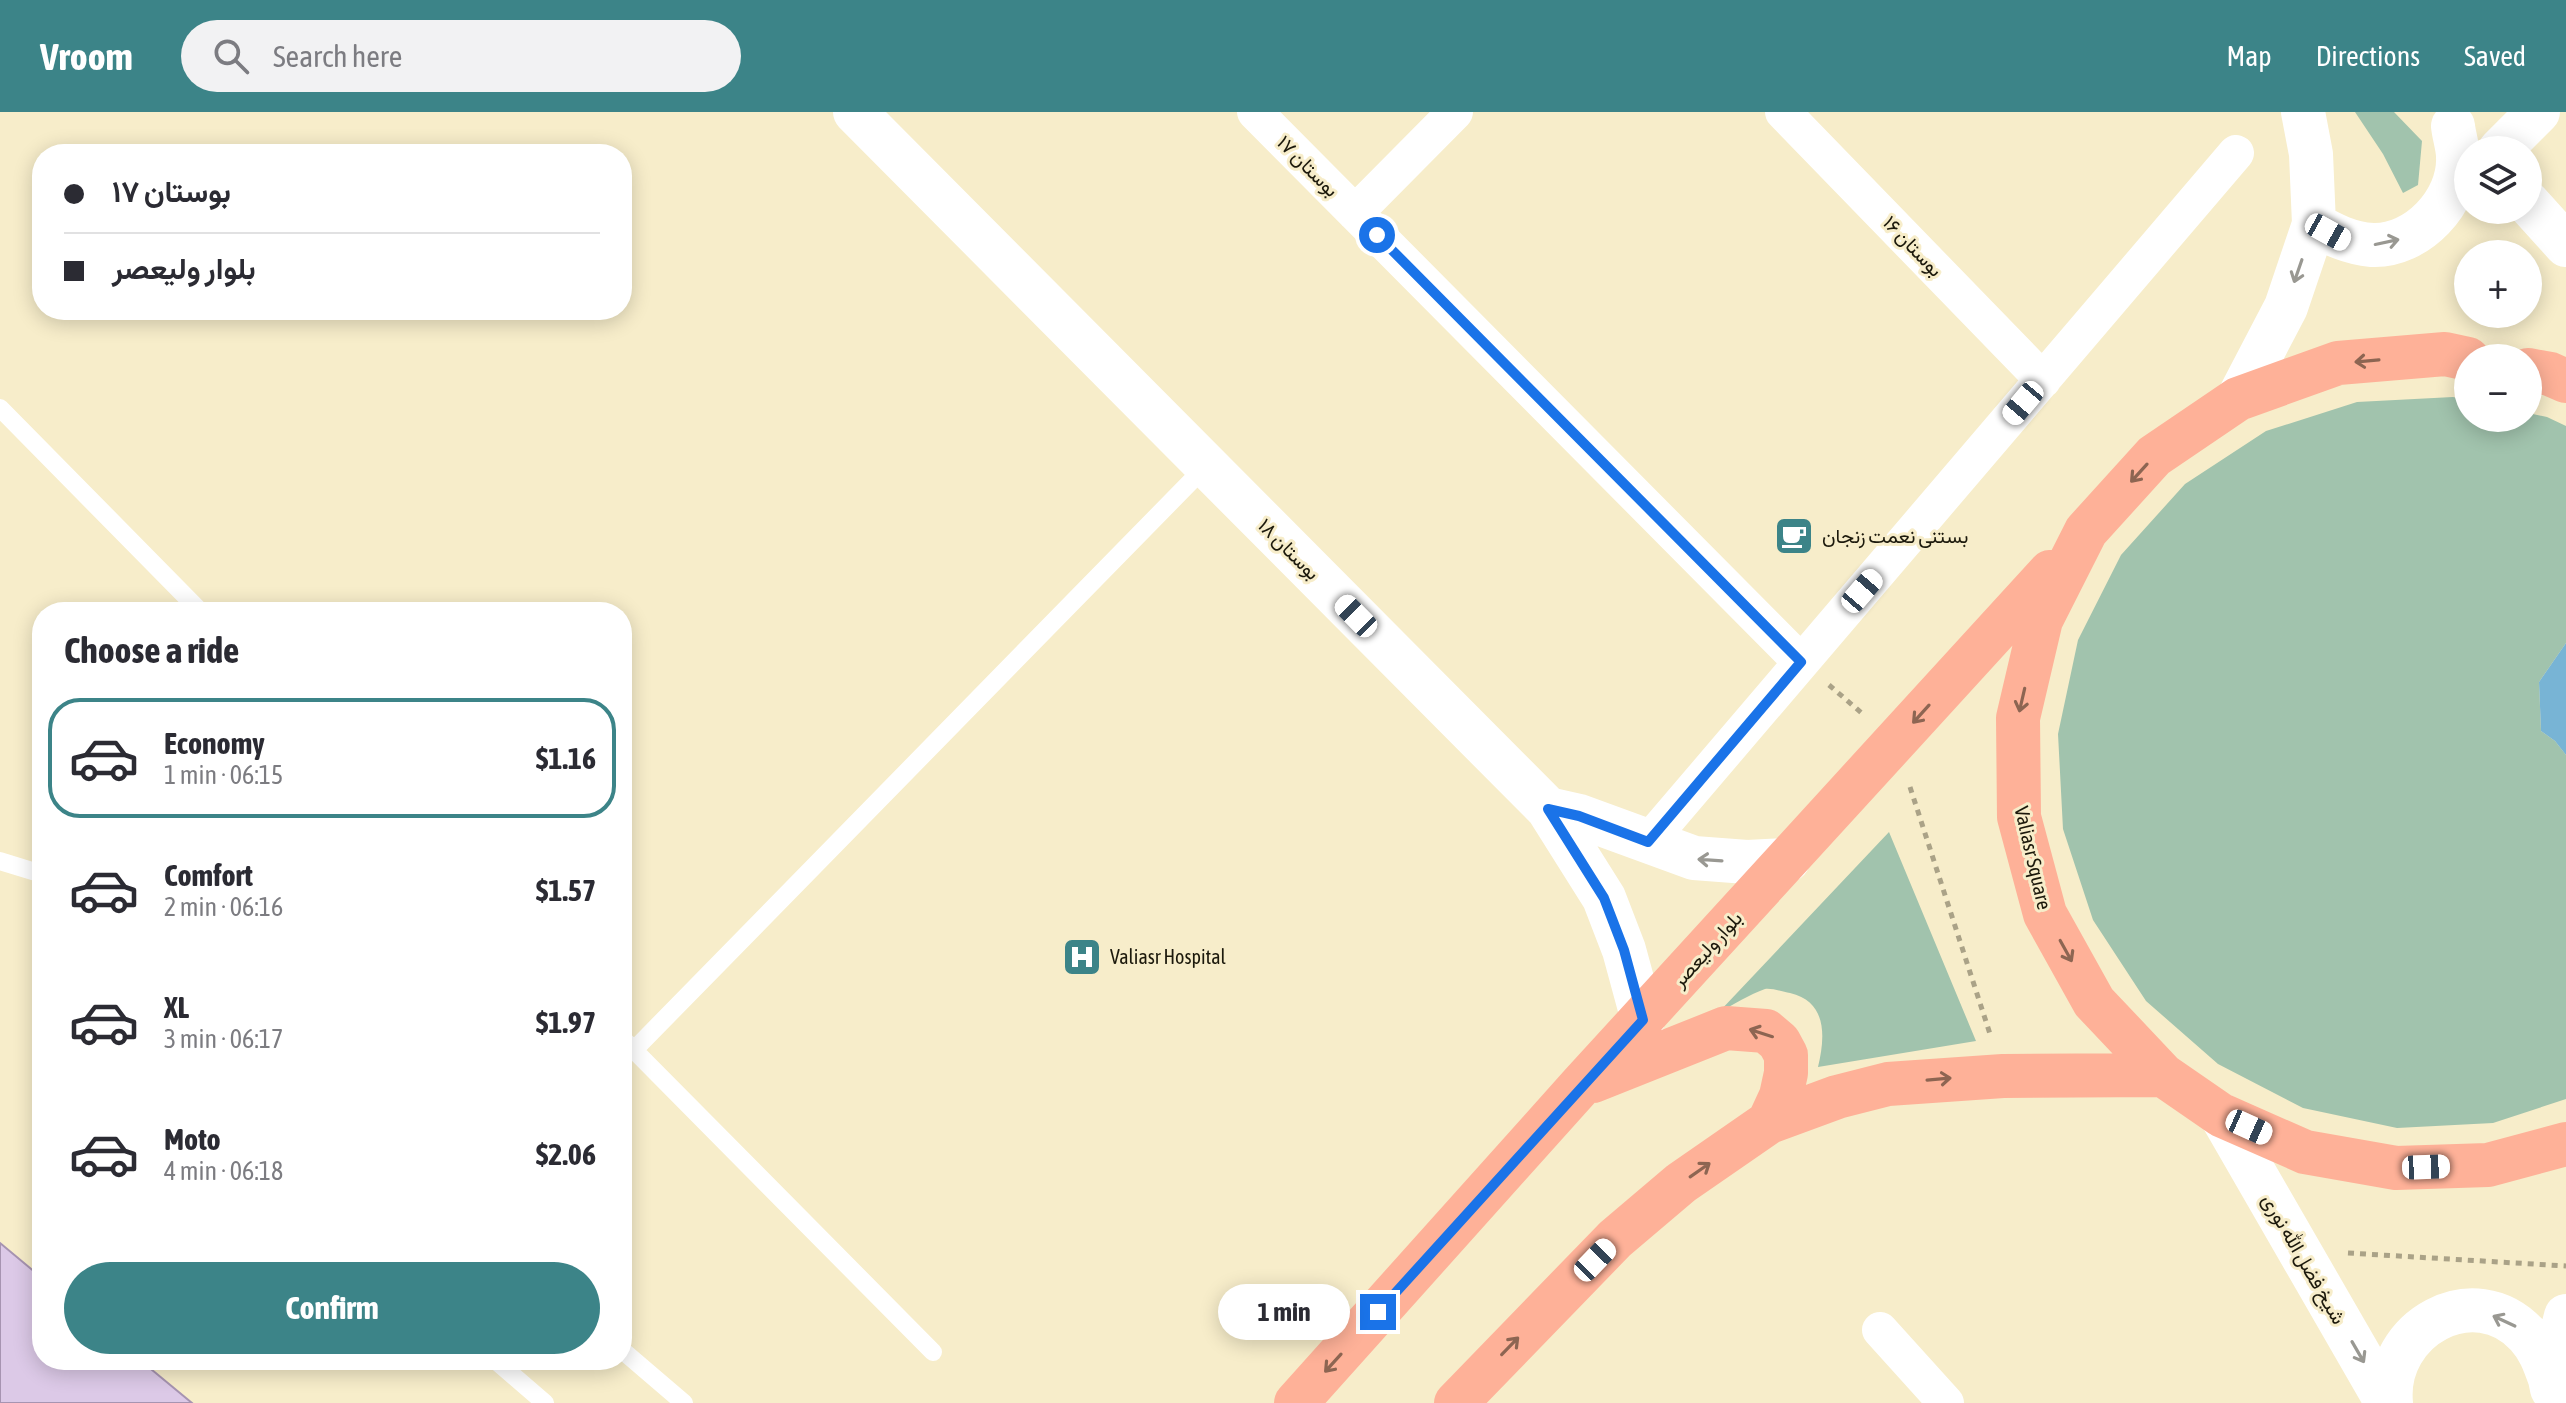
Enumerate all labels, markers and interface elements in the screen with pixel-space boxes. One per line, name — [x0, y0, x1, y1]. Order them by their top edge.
search box — [181, 20, 741, 92]
icon: search — [209, 34, 253, 78]
text: Vroom — [40, 35, 133, 78]
text: Search here — [273, 39, 402, 73]
text: Map — [2227, 40, 2272, 72]
text: Directions — [2316, 40, 2420, 72]
text: Saved — [2464, 40, 2526, 72]
street label: بوستان ۱۷ — [1271, 130, 1344, 203]
map controls — [2454, 136, 2542, 432]
button: layers — [2454, 136, 2542, 224]
text: بوستان ۱۷ — [112, 174, 231, 208]
car — [2301, 210, 2355, 254]
street label: بوستان ۱۶ — [1878, 211, 1948, 282]
route start — [1359, 217, 1395, 253]
one-way arrow — [2374, 234, 2399, 249]
button: + — [2454, 240, 2542, 328]
text: بلوار ولیعصر — [112, 251, 256, 285]
one-way arrow — [2290, 258, 2305, 283]
button: − — [2454, 344, 2542, 432]
one-way arrow — [2354, 354, 2381, 369]
car — [1998, 377, 2048, 429]
one-way arrow — [2130, 463, 2148, 483]
street label: بوستان ۱۸ — [1252, 513, 1325, 586]
cafe icon: بستنی نعمت زنجان — [1773, 515, 1815, 557]
place label: بستنی نعمت زنجان — [1822, 524, 1968, 549]
car — [1837, 565, 1887, 617]
car — [1331, 591, 1381, 641]
text: Choose a ride — [64, 629, 239, 671]
one-way arrow — [2014, 687, 2029, 712]
one-way arrow — [1913, 703, 1931, 723]
icon: car — [68, 722, 140, 794]
text: Economy — [164, 726, 265, 760]
text: $1.16 — [536, 741, 596, 775]
text: 1 min · 06:15 — [164, 760, 283, 790]
street label: Valiasr Square — [2010, 804, 2057, 912]
one-way arrow — [1697, 852, 1724, 867]
icon: car — [68, 854, 140, 926]
text: Comfort — [164, 858, 253, 892]
text: $1.57 — [536, 873, 596, 907]
text: 2 min · 06:16 — [164, 892, 283, 922]
street label: بلوار ولیعصر — [1666, 906, 1748, 993]
hospital icon: Valiasr Hospital — [1061, 936, 1103, 978]
one-way arrow — [2058, 939, 2074, 962]
place label: Valiasr Hospital — [1110, 945, 1227, 968]
icon: car — [68, 986, 140, 1058]
text: XL — [164, 990, 189, 1024]
text: $1.97 — [536, 1005, 596, 1039]
text: 3 min · 06:17 — [164, 1024, 283, 1054]
one-way arrow — [1749, 1025, 1774, 1040]
one-way arrow — [1925, 1072, 1952, 1087]
car — [2222, 1106, 2276, 1148]
icon: car — [68, 1118, 140, 1190]
text: Moto — [164, 1122, 221, 1156]
text: $2.06 — [536, 1137, 596, 1171]
car — [2402, 1154, 2450, 1180]
text: 4 min · 06:18 — [164, 1156, 283, 1186]
one-way arrow — [1689, 1162, 1711, 1178]
street label: شیخ فضل الله نوری — [2255, 1190, 2351, 1329]
car — [1570, 1234, 1620, 1286]
button: Confirm — [64, 1262, 600, 1354]
callout: 1 min — [1218, 1284, 1350, 1340]
route end — [1360, 1294, 1396, 1330]
text: 1 min — [1257, 1297, 1311, 1327]
one-way arrow — [2492, 1312, 2516, 1327]
one-way arrow — [1500, 1337, 1519, 1356]
one-way arrow — [2350, 1340, 2366, 1363]
one-way arrow — [1324, 1352, 1342, 1372]

